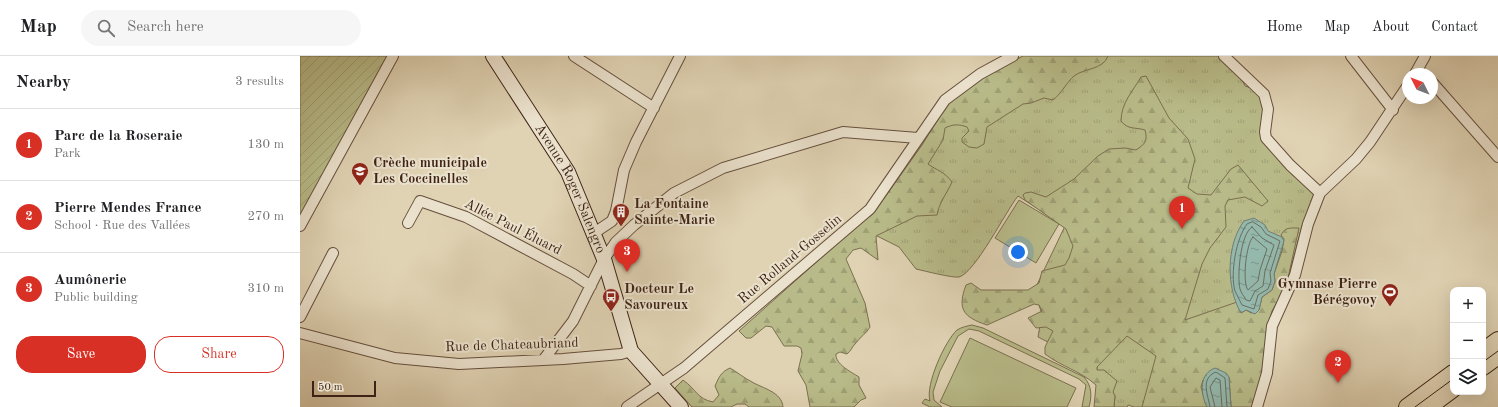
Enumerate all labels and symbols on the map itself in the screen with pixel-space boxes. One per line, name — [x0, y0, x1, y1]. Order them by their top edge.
north arrow — [1402, 68, 1438, 104]
street label: Avenue Roger Salengro — [532, 122, 608, 255]
place label: Crèche municipale Les Coccinelles — [373, 156, 487, 186]
school or university icon: Crèche municipale Les Coccinelles — [350, 161, 370, 186]
street label: Allée Paul Éluard — [462, 194, 565, 258]
pin: 1 — [1169, 196, 1195, 229]
place label: La Fontaine Sainte-Marie — [634, 197, 715, 227]
building icon: La Fontaine Sainte-Marie — [611, 202, 631, 227]
street label: Rue Rolland-Gosselin — [736, 212, 845, 306]
pin: 3 — [614, 239, 640, 272]
your location — [1008, 242, 1028, 262]
place label: Gymnase Pierre Bérégovoy — [1278, 277, 1377, 307]
place label: Docteur Le Savoureux — [624, 282, 694, 312]
sports icon: Gymnase Pierre Bérégovoy — [1380, 282, 1400, 307]
bus stop icon: Docteur Le Savoureux — [601, 287, 621, 312]
street label: Rue de Chateaubriand — [445, 336, 579, 354]
pin: 2 — [1325, 350, 1351, 383]
scale bar — [312, 379, 376, 398]

